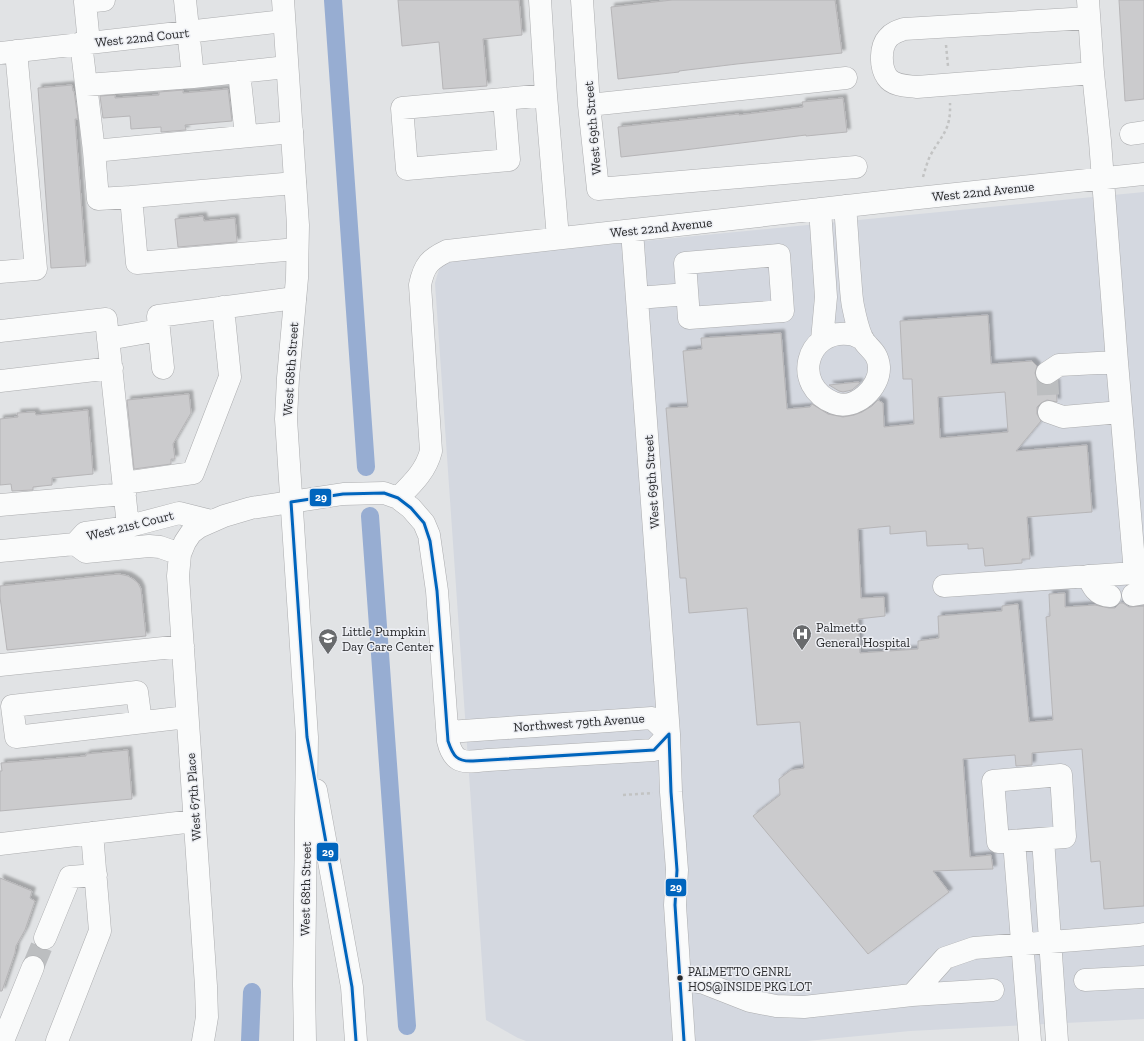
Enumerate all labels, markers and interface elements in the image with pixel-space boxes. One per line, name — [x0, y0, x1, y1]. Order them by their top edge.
street label: West 22nd Court — [94, 25, 190, 50]
street label: West 69th Street — [581, 80, 604, 175]
street label: West 22nd Avenue — [931, 179, 1035, 204]
street label: West 22nd Avenue — [609, 215, 713, 240]
street label: West 68th Street — [280, 321, 301, 417]
street label: West 69th Street — [641, 434, 662, 529]
line badge: 29 — [309, 488, 332, 507]
text: 29 — [315, 491, 327, 504]
street label: West 21st Court — [85, 507, 175, 544]
place label: Palmetto General Hospital — [816, 620, 911, 650]
hospital icon: Palmetto General Hospital — [791, 623, 813, 651]
place label: Little Pumpkin Day Care Center — [342, 624, 434, 654]
school or university icon: Little Pumpkin Day Care Center — [317, 627, 339, 655]
street label: Northwest 79th Avenue — [513, 710, 645, 735]
street label: West 67th Place — [183, 752, 204, 842]
street label: West 68th Street — [297, 842, 314, 936]
line badge: 29 — [316, 842, 339, 862]
text: 29 — [322, 846, 334, 859]
line badge: 29 — [665, 878, 687, 897]
text: 29 — [670, 881, 682, 894]
place label: PALMETTO GENRL HOS@INSIDE PKG LOT — [688, 965, 812, 994]
marker: PALMETTO GENRL HOS@INSIDE PKG LOT — [675, 973, 685, 983]

